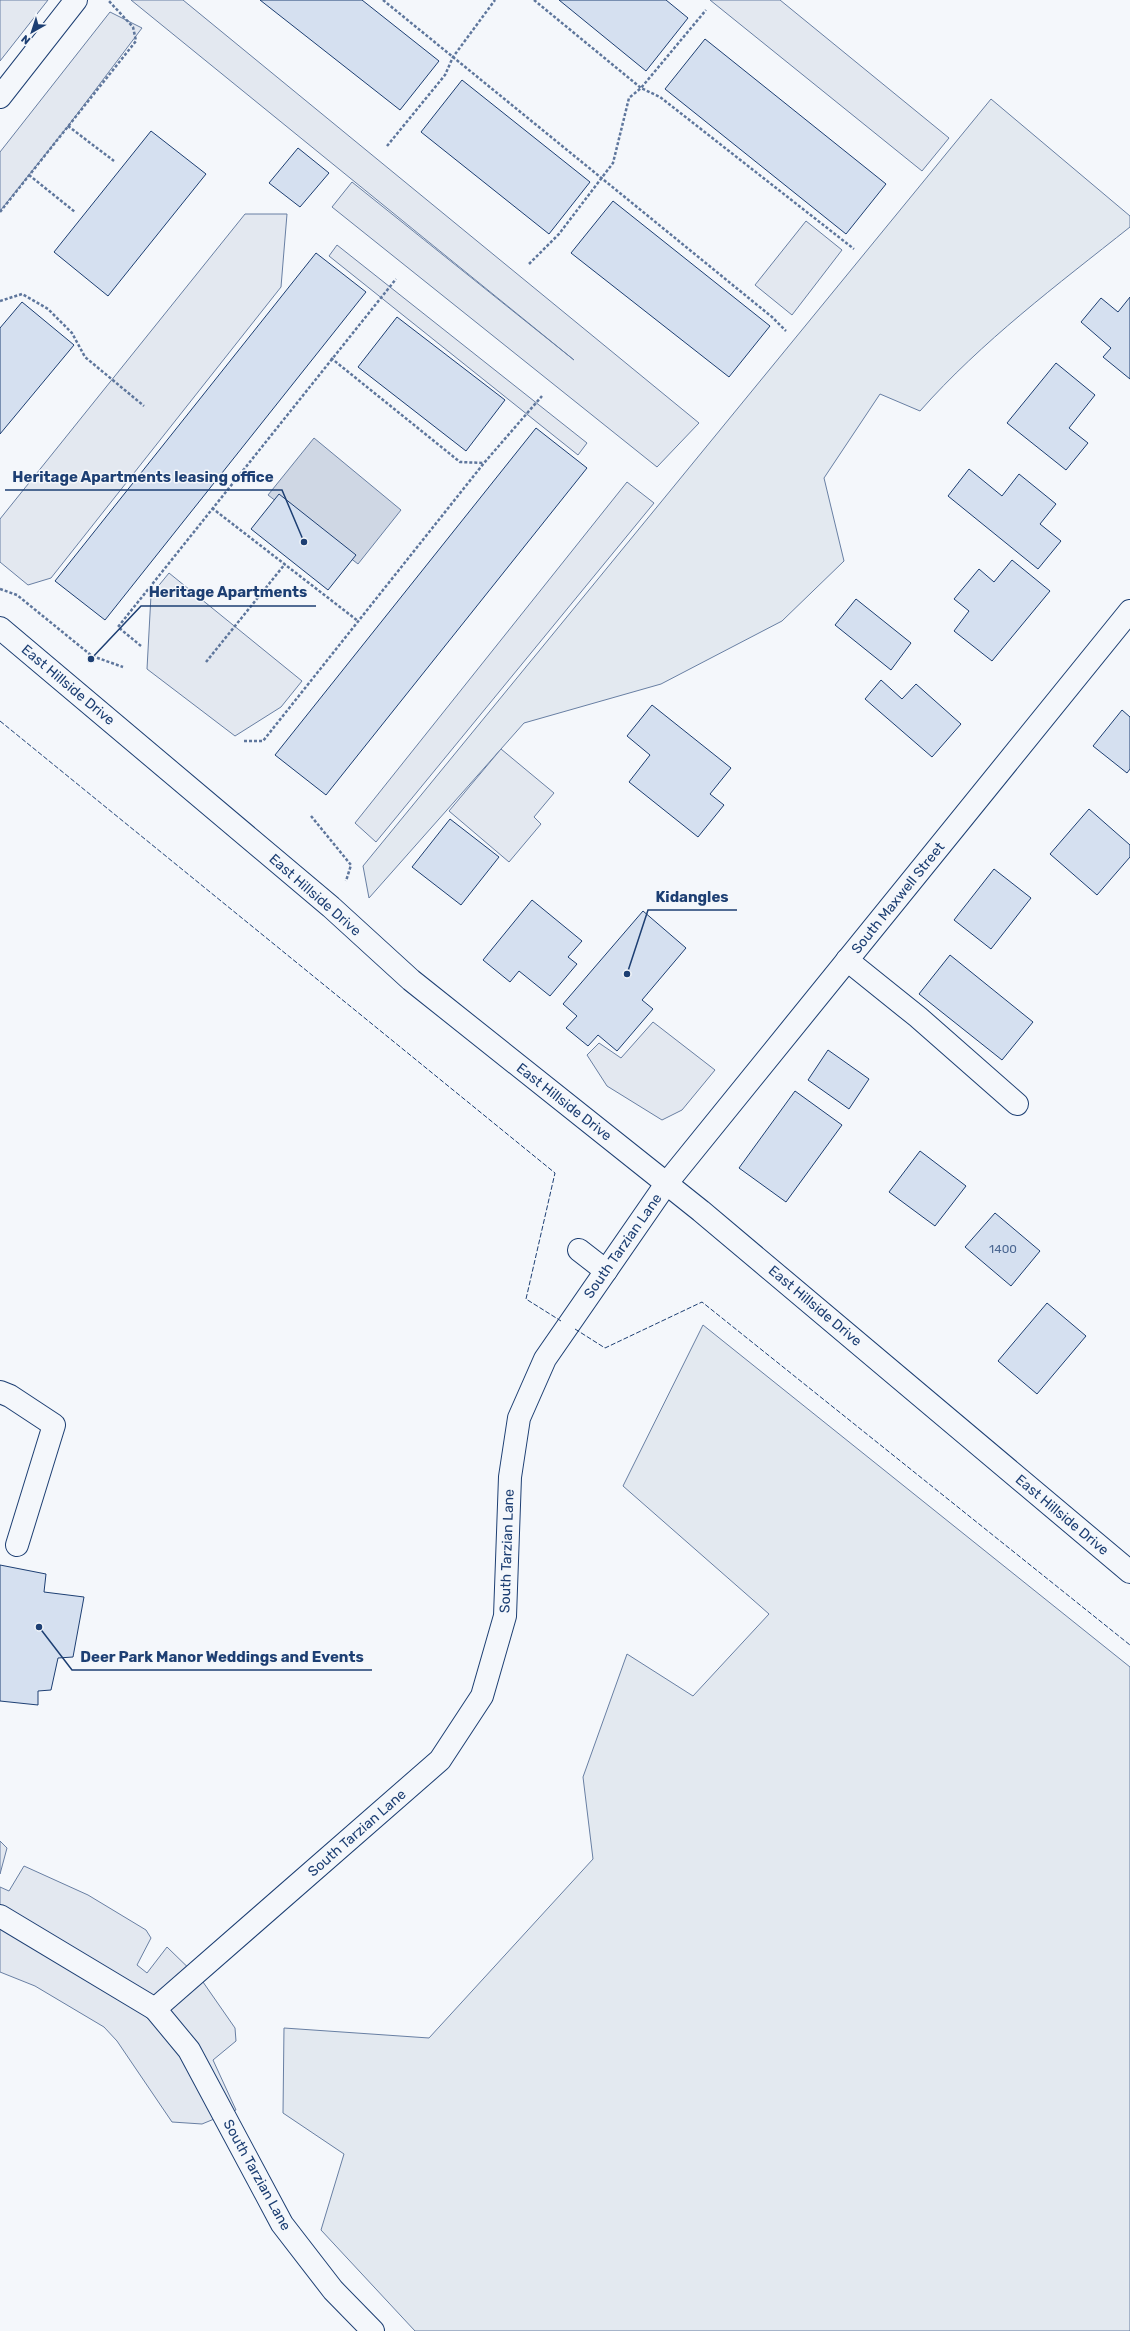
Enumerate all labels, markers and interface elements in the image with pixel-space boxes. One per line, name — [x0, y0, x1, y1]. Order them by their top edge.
north arrow — [12, 12, 52, 52]
text: N — [19, 32, 33, 47]
callout: Heritage Apartments leasing office — [5, 463, 282, 490]
text: Heritage Apartments leasing office — [12, 468, 274, 486]
callout: Heritage Apartments — [141, 579, 316, 606]
text: Heritage Apartments — [149, 583, 307, 601]
street label: East Hillside Drive — [18, 641, 118, 729]
street label: South Maxwell Street — [848, 838, 949, 957]
street label: East Hillside Drive — [266, 850, 365, 940]
callout: Kidangles — [648, 883, 737, 910]
text: Kidangles — [655, 888, 729, 906]
street label: East Hillside Drive — [513, 1060, 615, 1145]
street label: South Tarzian Lane — [580, 1190, 666, 1302]
house number: 1400 — [989, 1242, 1017, 1256]
street label: East Hillside Drive — [765, 1262, 865, 1350]
street label: East Hillside Drive — [1012, 1471, 1112, 1559]
street label: South Tarzian Lane — [496, 1488, 518, 1613]
callout: Deer Park Manor Weddings and Events — [72, 1643, 372, 1670]
text: Deer Park Manor Weddings and Events — [80, 1648, 364, 1666]
street label: South Tarzian Lane — [305, 1786, 410, 1880]
street label: South Tarzian Lane — [219, 2117, 295, 2234]

